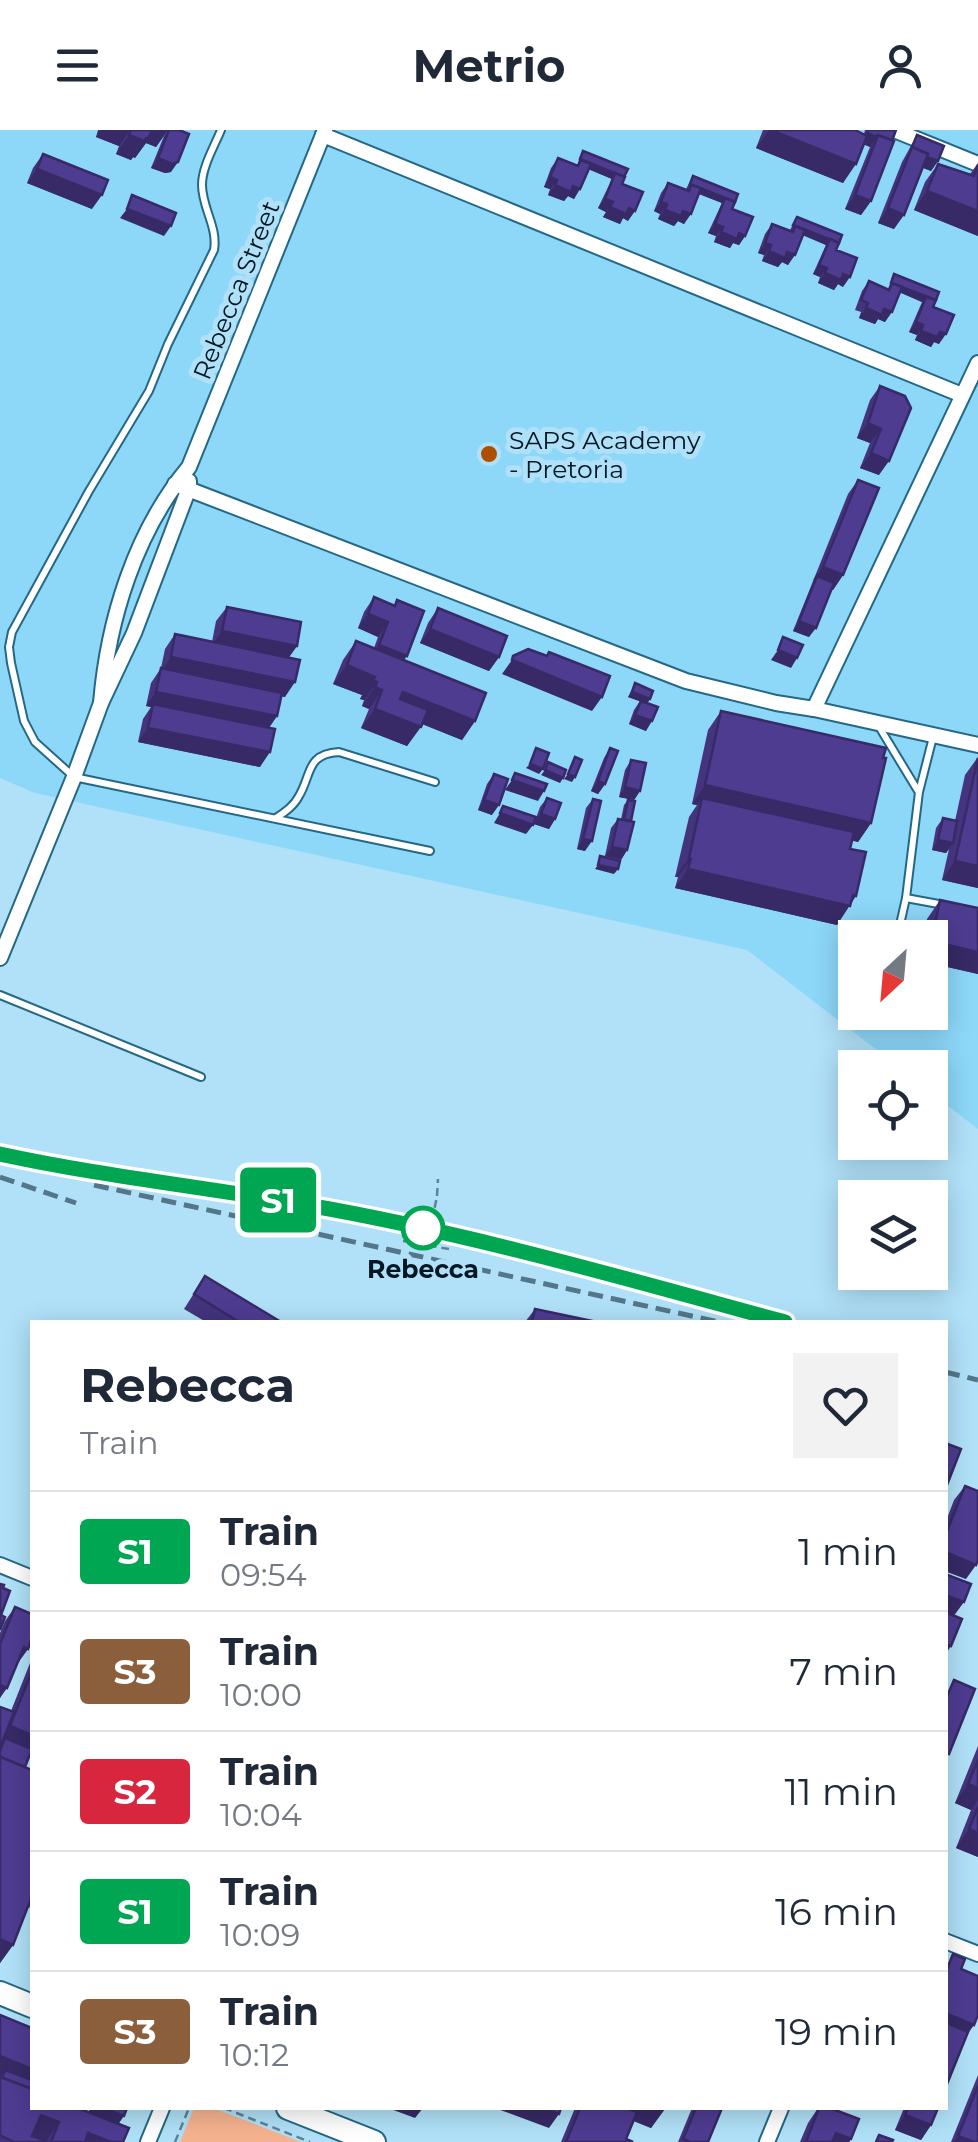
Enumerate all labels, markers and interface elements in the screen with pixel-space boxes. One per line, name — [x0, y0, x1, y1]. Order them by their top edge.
icon: menu — [50, 38, 105, 93]
text: Metrio — [412, 38, 566, 93]
icon: person — [873, 38, 928, 93]
street label: Rebecca Street — [186, 196, 286, 384]
place label: SAPS Academy - Pretoria — [509, 425, 701, 484]
marker: SAPS Academy - Pretoria — [478, 443, 500, 465]
north arrow — [838, 920, 948, 1030]
map controls — [838, 920, 948, 1290]
button: locate — [838, 1050, 948, 1160]
line badge: S1 — [233, 1168, 323, 1232]
text: S1 — [260, 1179, 296, 1222]
button: layers — [838, 1180, 948, 1290]
marker: Rebecca — [402, 1207, 444, 1249]
place label: Rebecca — [367, 1254, 479, 1284]
button: heart — [793, 1353, 898, 1458]
text: Rebecca — [80, 1356, 295, 1414]
text: Train — [80, 1423, 159, 1462]
text: Train — [220, 1508, 319, 1555]
text: 1 min — [798, 1528, 898, 1575]
text: S1 — [117, 1530, 153, 1573]
text: 09:54 — [220, 1555, 307, 1594]
text: Train — [220, 1628, 319, 1675]
text: 7 min — [789, 1648, 898, 1695]
text: S3 — [114, 1650, 156, 1693]
text: 10:00 — [220, 1675, 302, 1714]
text: Train — [220, 1748, 319, 1795]
text: 11 min — [784, 1768, 898, 1815]
text: S2 — [114, 1770, 156, 1813]
text: 10:04 — [220, 1795, 302, 1834]
text: Train — [220, 1868, 319, 1915]
text: 16 min — [775, 1888, 898, 1935]
text: S1 — [117, 1890, 153, 1933]
text: 10:09 — [220, 1915, 300, 1954]
text: Train — [220, 1988, 319, 2035]
text: 19 min — [775, 2008, 898, 2055]
text: S3 — [114, 2010, 156, 2053]
text: 10:12 — [220, 2035, 289, 2074]

